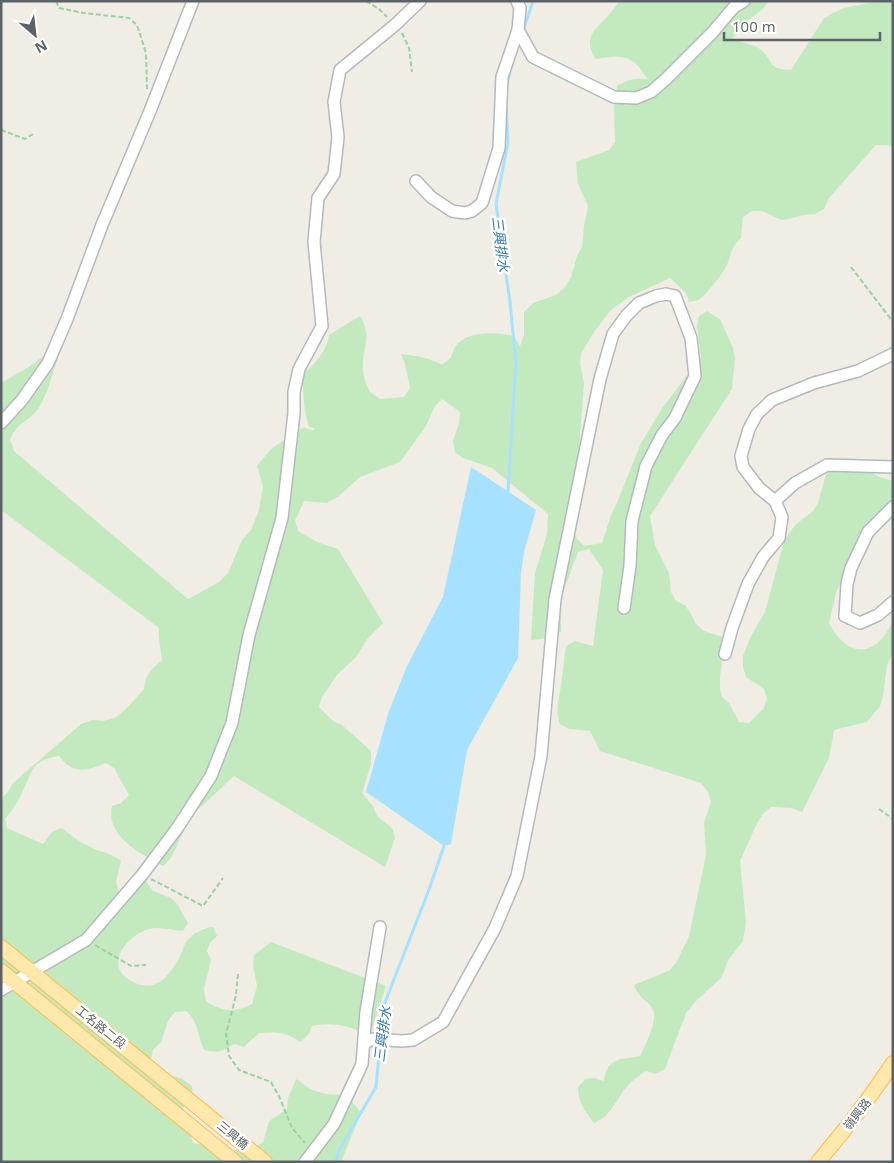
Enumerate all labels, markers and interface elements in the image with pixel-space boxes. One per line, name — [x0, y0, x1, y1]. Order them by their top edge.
north arrow — [10, 10, 60, 60]
scale bar — [724, 10, 880, 42]
text: 100 m — [732, 16, 776, 36]
text: N — [32, 36, 51, 58]
water label: 三興排水 — [488, 215, 514, 274]
street label: 工名路二段 — [72, 1002, 130, 1052]
water label: 三興排水 — [369, 1004, 395, 1063]
street label: 嶺興路 — [839, 1095, 875, 1133]
street label: 三興橋 — [214, 1117, 252, 1153]

